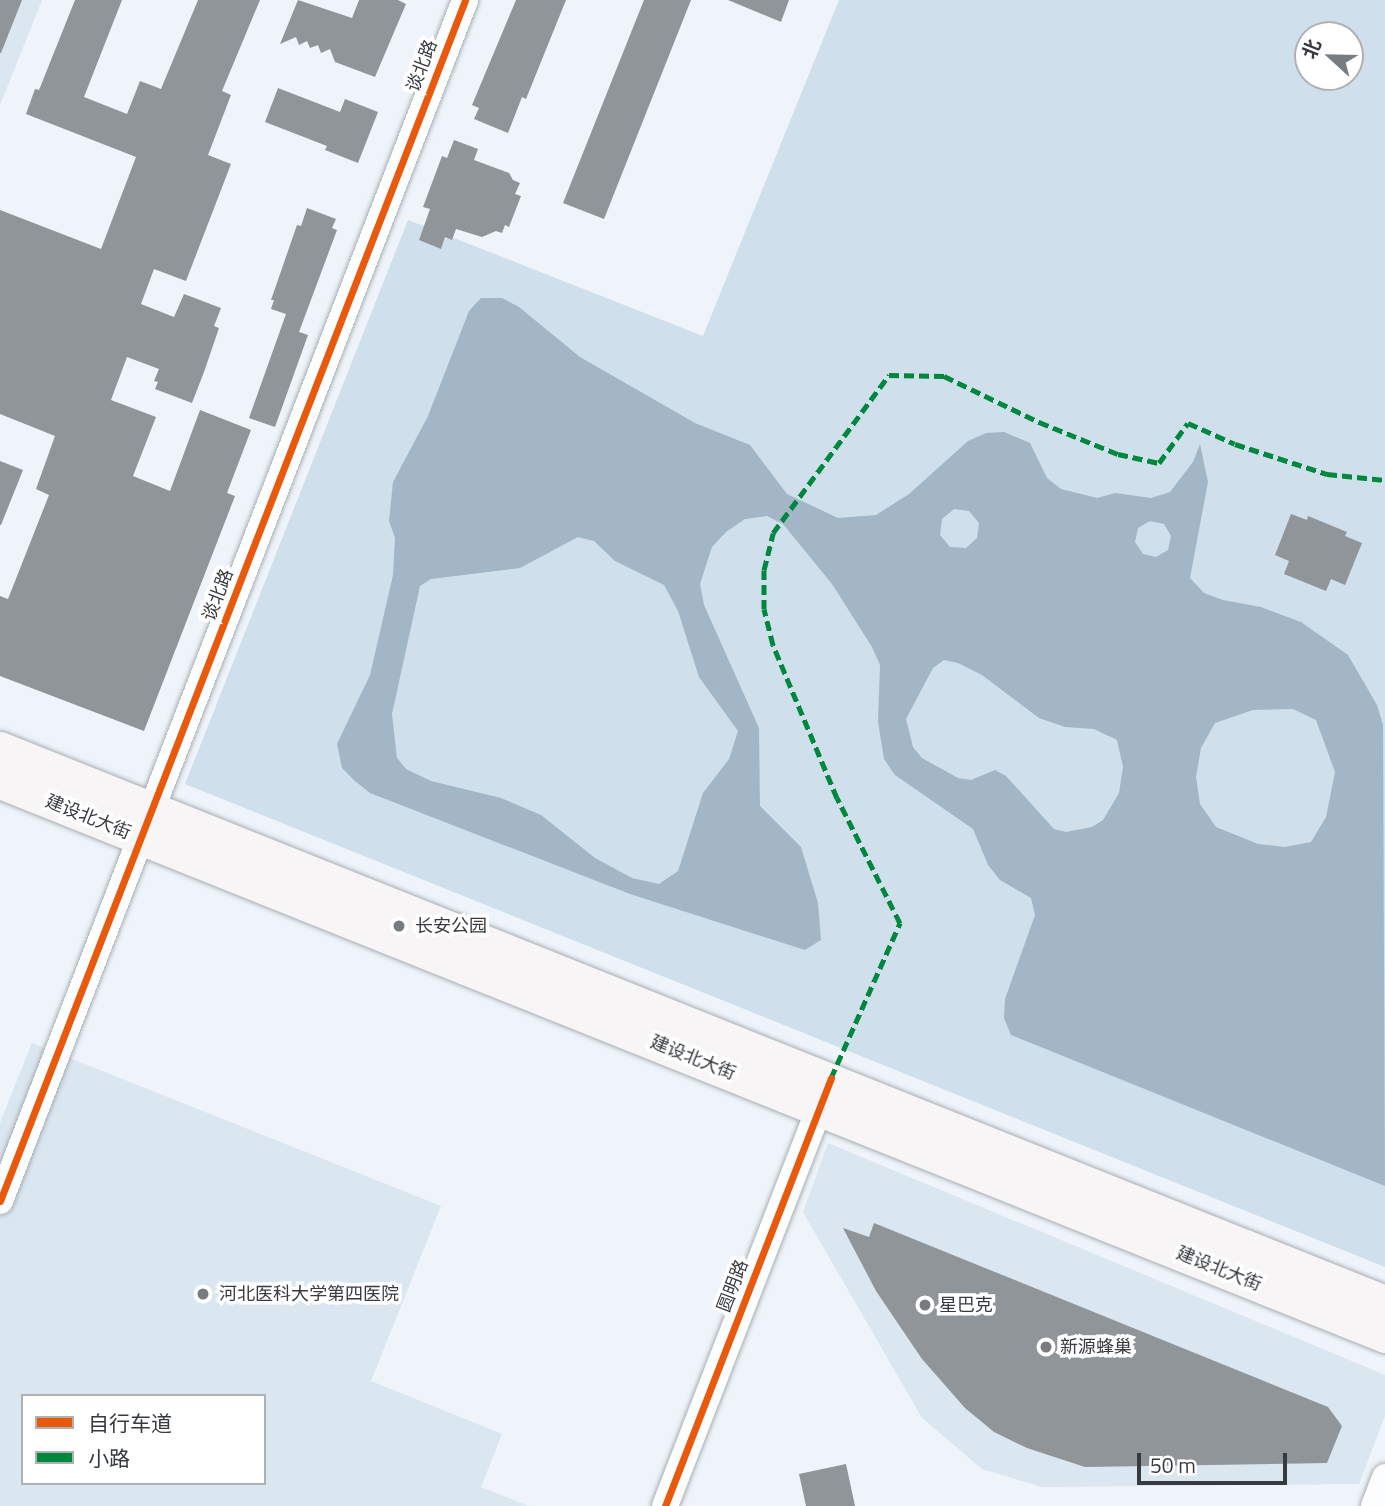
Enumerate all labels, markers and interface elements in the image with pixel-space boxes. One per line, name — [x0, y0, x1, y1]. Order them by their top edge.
north arrow — [1294, 21, 1364, 91]
text: 北 — [1294, 34, 1328, 63]
street label: 谈北路 — [402, 37, 442, 95]
street label: 谈北路 — [198, 566, 238, 624]
street label: 建设北大街 — [42, 790, 134, 844]
place label: 长安公园 — [415, 915, 487, 937]
marker: 长安公园 — [389, 916, 409, 936]
street label: 建设北大街 — [647, 1031, 739, 1085]
street label: 建设北大街 — [1173, 1242, 1265, 1296]
street label: 圆明路 — [713, 1257, 753, 1315]
place label: 河北医科大学第四医院 — [219, 1283, 399, 1305]
marker: 河北医科大学第四医院 — [193, 1284, 213, 1304]
place label: 星巴克 — [939, 1294, 993, 1316]
marker: 星巴克 — [917, 1297, 933, 1313]
place label: 新源蜂巢 — [1060, 1336, 1132, 1358]
marker: 新源蜂巢 — [1038, 1339, 1054, 1355]
legend — [21, 1394, 266, 1485]
text: 自行车道 — [88, 1407, 172, 1439]
scale bar — [1140, 1440, 1290, 1484]
text: 小路 — [88, 1442, 130, 1474]
text: 50 m — [1150, 1449, 1196, 1481]

